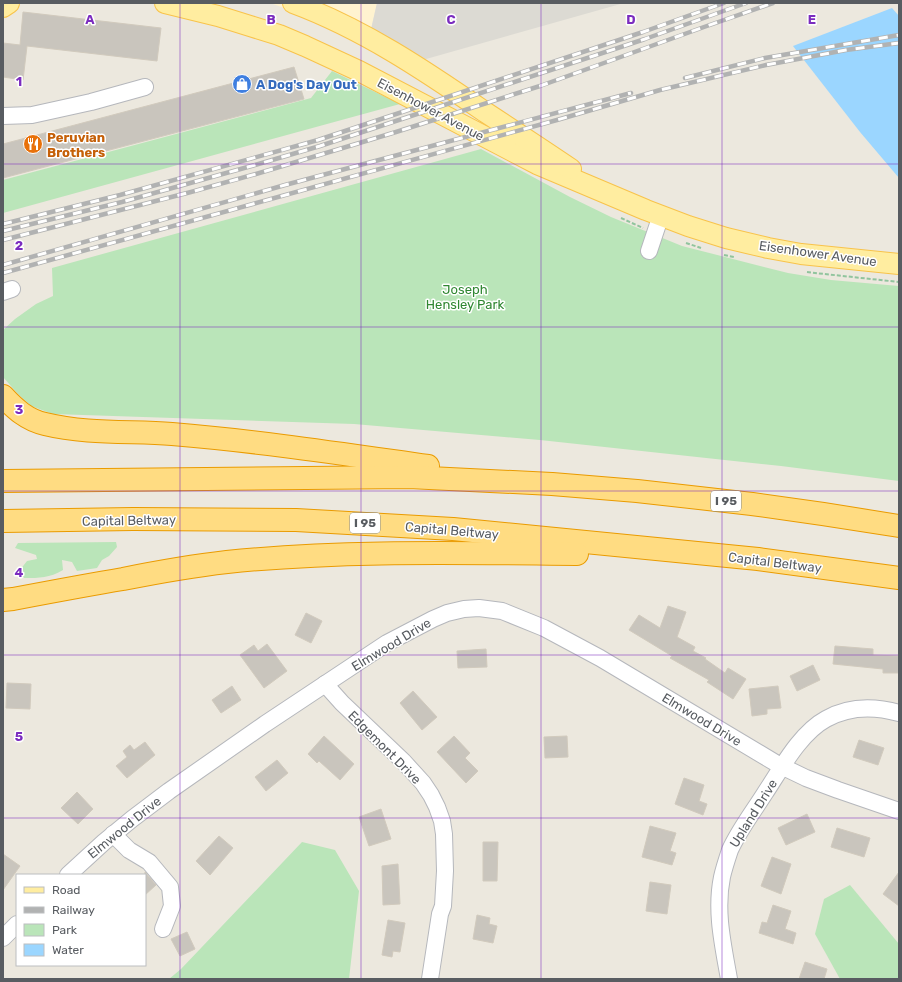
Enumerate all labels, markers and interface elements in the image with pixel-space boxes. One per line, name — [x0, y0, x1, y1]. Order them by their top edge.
text: A — [85, 12, 95, 27]
text: B — [266, 12, 276, 27]
text: C — [446, 12, 456, 27]
text: D — [626, 12, 636, 27]
text: E — [808, 12, 816, 27]
shop icon: A Dog's Day Out — [231, 73, 253, 95]
text: 1 — [16, 74, 22, 89]
street label: Eisenhower Avenue — [375, 75, 487, 144]
place label: A Dog's Day Out — [256, 77, 357, 92]
place label: Peruvian Brothers — [47, 130, 105, 160]
restaurant icon: Peruvian Brothers — [22, 133, 44, 155]
text: 2 — [15, 238, 23, 253]
street label: Eisenhower Avenue — [758, 238, 878, 269]
park label: Joseph Hensley Park — [426, 282, 504, 312]
text: 3 — [15, 402, 24, 417]
road number: I 95 — [711, 491, 741, 511]
street label: Capital Beltway — [82, 512, 176, 529]
road number: I 95 — [350, 513, 380, 533]
street label: Capital Beltway — [404, 519, 499, 542]
street label: Capital Beltway — [727, 549, 822, 576]
text: 4 — [15, 565, 24, 580]
street label: Elmwood Drive — [349, 615, 434, 674]
street label: Elmwood Drive — [659, 690, 744, 749]
street label: Edgemont Drive — [344, 708, 424, 788]
text: 5 — [15, 729, 23, 744]
street label: Upland Drive — [727, 777, 780, 850]
street label: Elmwood Drive — [85, 793, 164, 862]
legend — [16, 874, 146, 966]
text: Road — [52, 883, 80, 897]
text: Railway — [52, 903, 95, 917]
text: Park — [52, 923, 78, 937]
text: Water — [52, 943, 84, 957]

